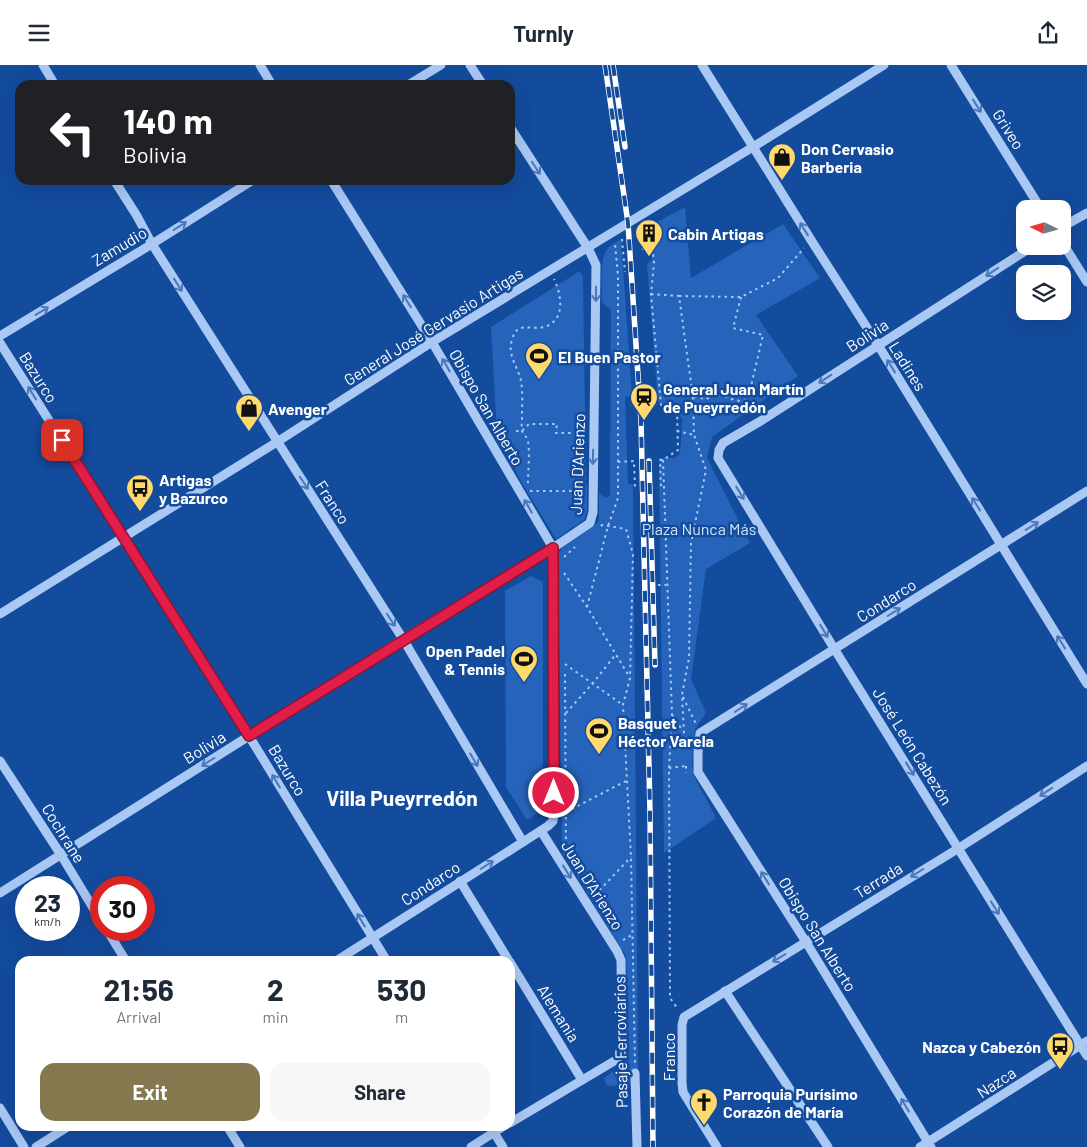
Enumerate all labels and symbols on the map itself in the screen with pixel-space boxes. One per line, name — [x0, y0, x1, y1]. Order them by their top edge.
one-way arrow — [972, 99, 982, 113]
street label: Griveo — [989, 105, 1029, 153]
place label: Don Cervasio Barberia — [801, 139, 894, 176]
shop icon: Don Cervasio Barberia — [767, 142, 797, 181]
one-way arrow — [532, 161, 542, 175]
north arrow — [1016, 200, 1071, 255]
building icon: Cabin Artigas — [634, 218, 664, 257]
one-way arrow — [173, 221, 187, 231]
street label: Zamudio — [88, 222, 150, 270]
one-way arrow — [798, 222, 808, 236]
place label: Cabin Artigas — [668, 224, 764, 243]
street label: General José Gervasio Artigas — [340, 263, 526, 389]
one-way arrow — [985, 268, 999, 278]
one-way arrow — [173, 277, 183, 291]
one-way arrow — [591, 286, 601, 302]
one-way arrow — [401, 295, 411, 309]
one-way arrow — [34, 305, 48, 315]
street label: Bolivia — [842, 314, 892, 356]
street label: Ladines — [885, 338, 931, 394]
sports icon: El Buen Pastor — [524, 341, 554, 380]
street label: Obispo San Alberto — [446, 345, 528, 469]
place label: El Buen Pastor — [558, 347, 661, 366]
street label: Bazurco — [16, 348, 62, 406]
one-way arrow — [440, 359, 450, 373]
one-way arrow — [885, 359, 895, 373]
one-way arrow — [819, 374, 833, 384]
place label: General Juan Martín de Pueyrredón — [663, 379, 804, 416]
station icon: General Juan Martín de Pueyrredón — [629, 382, 659, 421]
one-way arrow — [26, 386, 36, 400]
shop icon: Avenger — [234, 393, 264, 432]
place label: Avenger — [268, 399, 327, 418]
street label: Juan D’Arienzo — [566, 413, 588, 515]
pin — [41, 419, 83, 461]
one-way arrow — [589, 449, 598, 465]
place label: Artigas y Bazurco — [159, 470, 228, 507]
bus stop icon: Artigas y Bazurco — [125, 473, 155, 512]
one-way arrow — [299, 476, 309, 490]
street label: Franco — [312, 477, 354, 527]
one-way arrow — [735, 485, 745, 499]
one-way arrow — [523, 498, 533, 513]
one-way arrow — [971, 498, 981, 512]
park label: Plaza Nunca Más — [642, 519, 756, 538]
one-way arrow — [1024, 520, 1038, 530]
street label: Condarco — [853, 574, 919, 626]
one-way arrow — [887, 607, 901, 617]
one-way arrow — [386, 613, 396, 627]
one-way arrow — [820, 624, 830, 638]
one-way arrow — [1056, 636, 1066, 650]
place label: Open Padel & Tennis — [426, 641, 505, 678]
sports icon: Open Padel & Tennis — [509, 644, 539, 683]
street label: José León Cabezón — [869, 684, 957, 808]
one-way arrow — [734, 702, 748, 712]
place label: Basquet Héctor Varela — [618, 713, 714, 750]
sports icon: Basquet Héctor Varela — [584, 716, 614, 755]
street label: Bolivia — [179, 727, 229, 767]
street label: Bazurco — [265, 741, 311, 799]
one-way arrow — [470, 752, 480, 766]
one-way arrow — [201, 758, 215, 768]
one-way arrow — [905, 762, 915, 776]
position arrow — [527, 766, 579, 818]
one-way arrow — [271, 775, 281, 789]
district label: Villa Pueyrredón — [326, 785, 478, 810]
one-way arrow — [1039, 787, 1053, 797]
street label: Cochrane — [38, 800, 90, 866]
street label: Juan D’Arienzo — [558, 837, 628, 933]
street label: Condarco — [397, 857, 463, 909]
street label: Terrada — [850, 858, 906, 902]
one-way arrow — [480, 859, 494, 869]
one-way arrow — [562, 864, 572, 878]
one-way arrow — [911, 869, 925, 879]
one-way arrow — [760, 871, 770, 885]
street label: Obispo San Alberto — [775, 873, 861, 995]
speed limit sign: 30 — [90, 876, 155, 941]
one-way arrow — [991, 900, 1001, 914]
one-way arrow — [356, 913, 366, 927]
one-way arrow — [772, 954, 786, 964]
street label: Pasaje Ferroviarios — [609, 976, 631, 1108]
street label: Alemania — [534, 981, 584, 1045]
bus stop icon: Nazca y Cabezón — [1045, 1031, 1075, 1070]
street label: Franco — [659, 1033, 678, 1081]
place label: Nazca y Cabezón — [922, 1037, 1041, 1056]
street label: Nazca — [973, 1062, 1019, 1102]
place label: Parroquia Purísimo Corazón de María — [723, 1084, 858, 1121]
church icon: Parroquia Purísimo Corazón de María — [689, 1087, 719, 1126]
one-way arrow — [900, 1099, 910, 1113]

